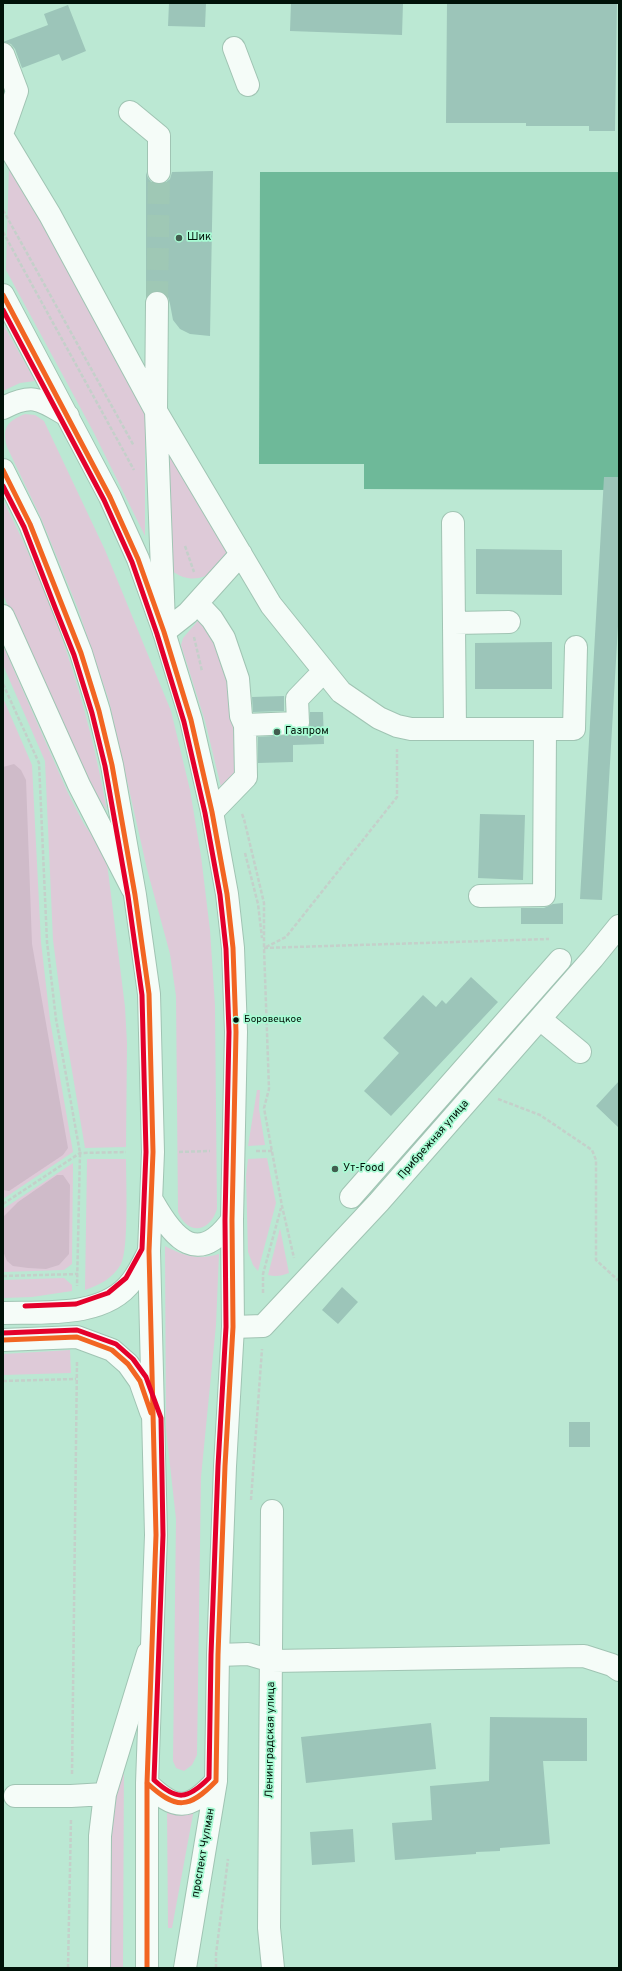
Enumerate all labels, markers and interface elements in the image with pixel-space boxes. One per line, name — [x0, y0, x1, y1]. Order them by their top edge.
place label: Шик — [187, 231, 211, 245]
marker: Шик — [174, 233, 184, 243]
place label: Газпром — [285, 725, 329, 739]
marker: Газпром — [272, 727, 282, 737]
place label: Боровецкое — [244, 1014, 302, 1026]
marker: Боровецкое — [231, 1015, 241, 1025]
street label: Прибрежная улица — [396, 1098, 472, 1182]
place label: Ут-Food — [343, 1162, 384, 1176]
marker: Ут-Food — [330, 1164, 340, 1174]
street label: Ленинградская улица — [263, 1682, 279, 1798]
street label: проспект Чулман — [190, 1807, 218, 1899]

